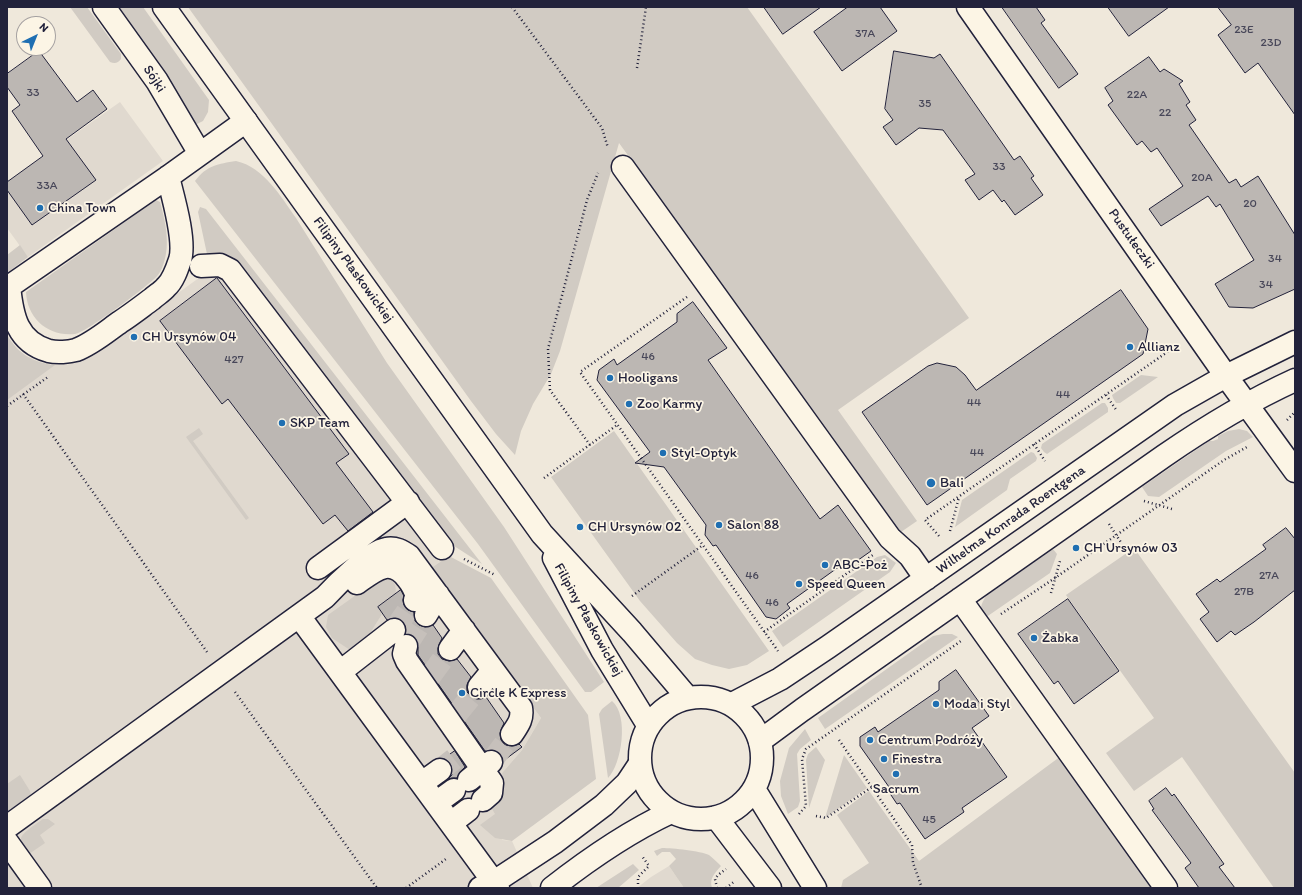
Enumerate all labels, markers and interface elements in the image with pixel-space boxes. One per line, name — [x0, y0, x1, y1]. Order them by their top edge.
north arrow — [16, 16, 56, 56]
text: N — [37, 20, 51, 35]
house number: 23E — [1234, 23, 1254, 37]
house number: 37A — [855, 27, 875, 41]
house number: 23D — [1261, 36, 1281, 50]
street label: Sójki — [139, 62, 169, 96]
house number: 33 — [26, 86, 40, 100]
house number: 22A — [1127, 88, 1147, 102]
house number: 35 — [919, 97, 931, 111]
house number: 22 — [1159, 106, 1171, 120]
house number: 33 — [992, 160, 1006, 174]
house number: 20A — [1191, 171, 1213, 185]
house number: 33A — [37, 179, 57, 193]
house number: 20 — [1243, 197, 1257, 211]
place label: China Town — [48, 200, 116, 216]
marker: China Town — [35, 203, 45, 213]
street label: Pustułeczki — [1104, 206, 1158, 272]
street label: Filipiny Płaskowickiej — [309, 214, 397, 326]
house number: 34 — [1268, 252, 1282, 266]
house number: 34 — [1259, 278, 1273, 292]
place label: CH Ursynów 04 — [142, 329, 236, 345]
marker: CH Ursynów 04 — [129, 332, 139, 342]
place label: Allianz — [1138, 339, 1180, 355]
marker: Allianz — [1125, 342, 1135, 352]
house number: 46 — [641, 350, 655, 364]
house number: 427 — [224, 353, 244, 367]
place label: Hooligans — [618, 370, 678, 386]
marker: Hooligans — [605, 373, 615, 383]
house number: 44 — [1056, 388, 1070, 402]
place label: Zoo Karmy — [637, 396, 702, 412]
house number: 44 — [967, 396, 981, 410]
marker: Zoo Karmy — [624, 399, 634, 409]
place label: SKP Team — [290, 415, 350, 431]
marker: SKP Team — [277, 418, 287, 428]
place label: Styl-Optyk — [671, 445, 737, 461]
house number: 44 — [970, 446, 984, 460]
marker: Styl-Optyk — [658, 448, 668, 458]
street label: Wilhelma Konrada Roentgena — [933, 462, 1089, 578]
place label: Bali — [940, 475, 964, 491]
marker: Bali — [925, 477, 937, 489]
place label: Salon 88 — [727, 517, 779, 533]
place label: CH Ursynów 02 — [588, 519, 681, 535]
marker: Salon 88 — [714, 520, 724, 530]
marker: CH Ursynów 02 — [575, 522, 585, 532]
place label: CH Ursynów 03 — [1084, 540, 1178, 556]
marker: CH Ursynów 03 — [1071, 543, 1081, 553]
place label: ABC-Poż — [833, 557, 887, 573]
marker: ABC-Poż — [820, 560, 830, 570]
street label: Filipiny Płaskowickiej — [550, 561, 626, 679]
house number: 46 — [745, 569, 759, 583]
house number: 27A — [1259, 569, 1279, 583]
place label: Speed Queen — [807, 576, 885, 592]
marker: Speed Queen — [794, 579, 804, 589]
house number: 27B — [1234, 585, 1254, 599]
house number: 46 — [765, 596, 779, 610]
place label: Żabka — [1042, 630, 1079, 646]
marker: Żabka — [1029, 633, 1039, 643]
place label: Circle K Express — [470, 685, 566, 701]
marker: Circle K Express — [457, 688, 467, 698]
place label: Moda i Styl — [944, 696, 1010, 712]
marker: Moda i Styl — [931, 699, 941, 709]
place label: Centrum Podróży — [878, 732, 983, 748]
marker: Centrum Podróży — [865, 735, 875, 745]
place label: Finestra — [892, 751, 942, 767]
marker: Finestra — [879, 754, 889, 764]
marker: Sacrum — [891, 769, 901, 779]
place label: Sacrum — [873, 781, 919, 797]
house number: 45 — [922, 813, 936, 827]

